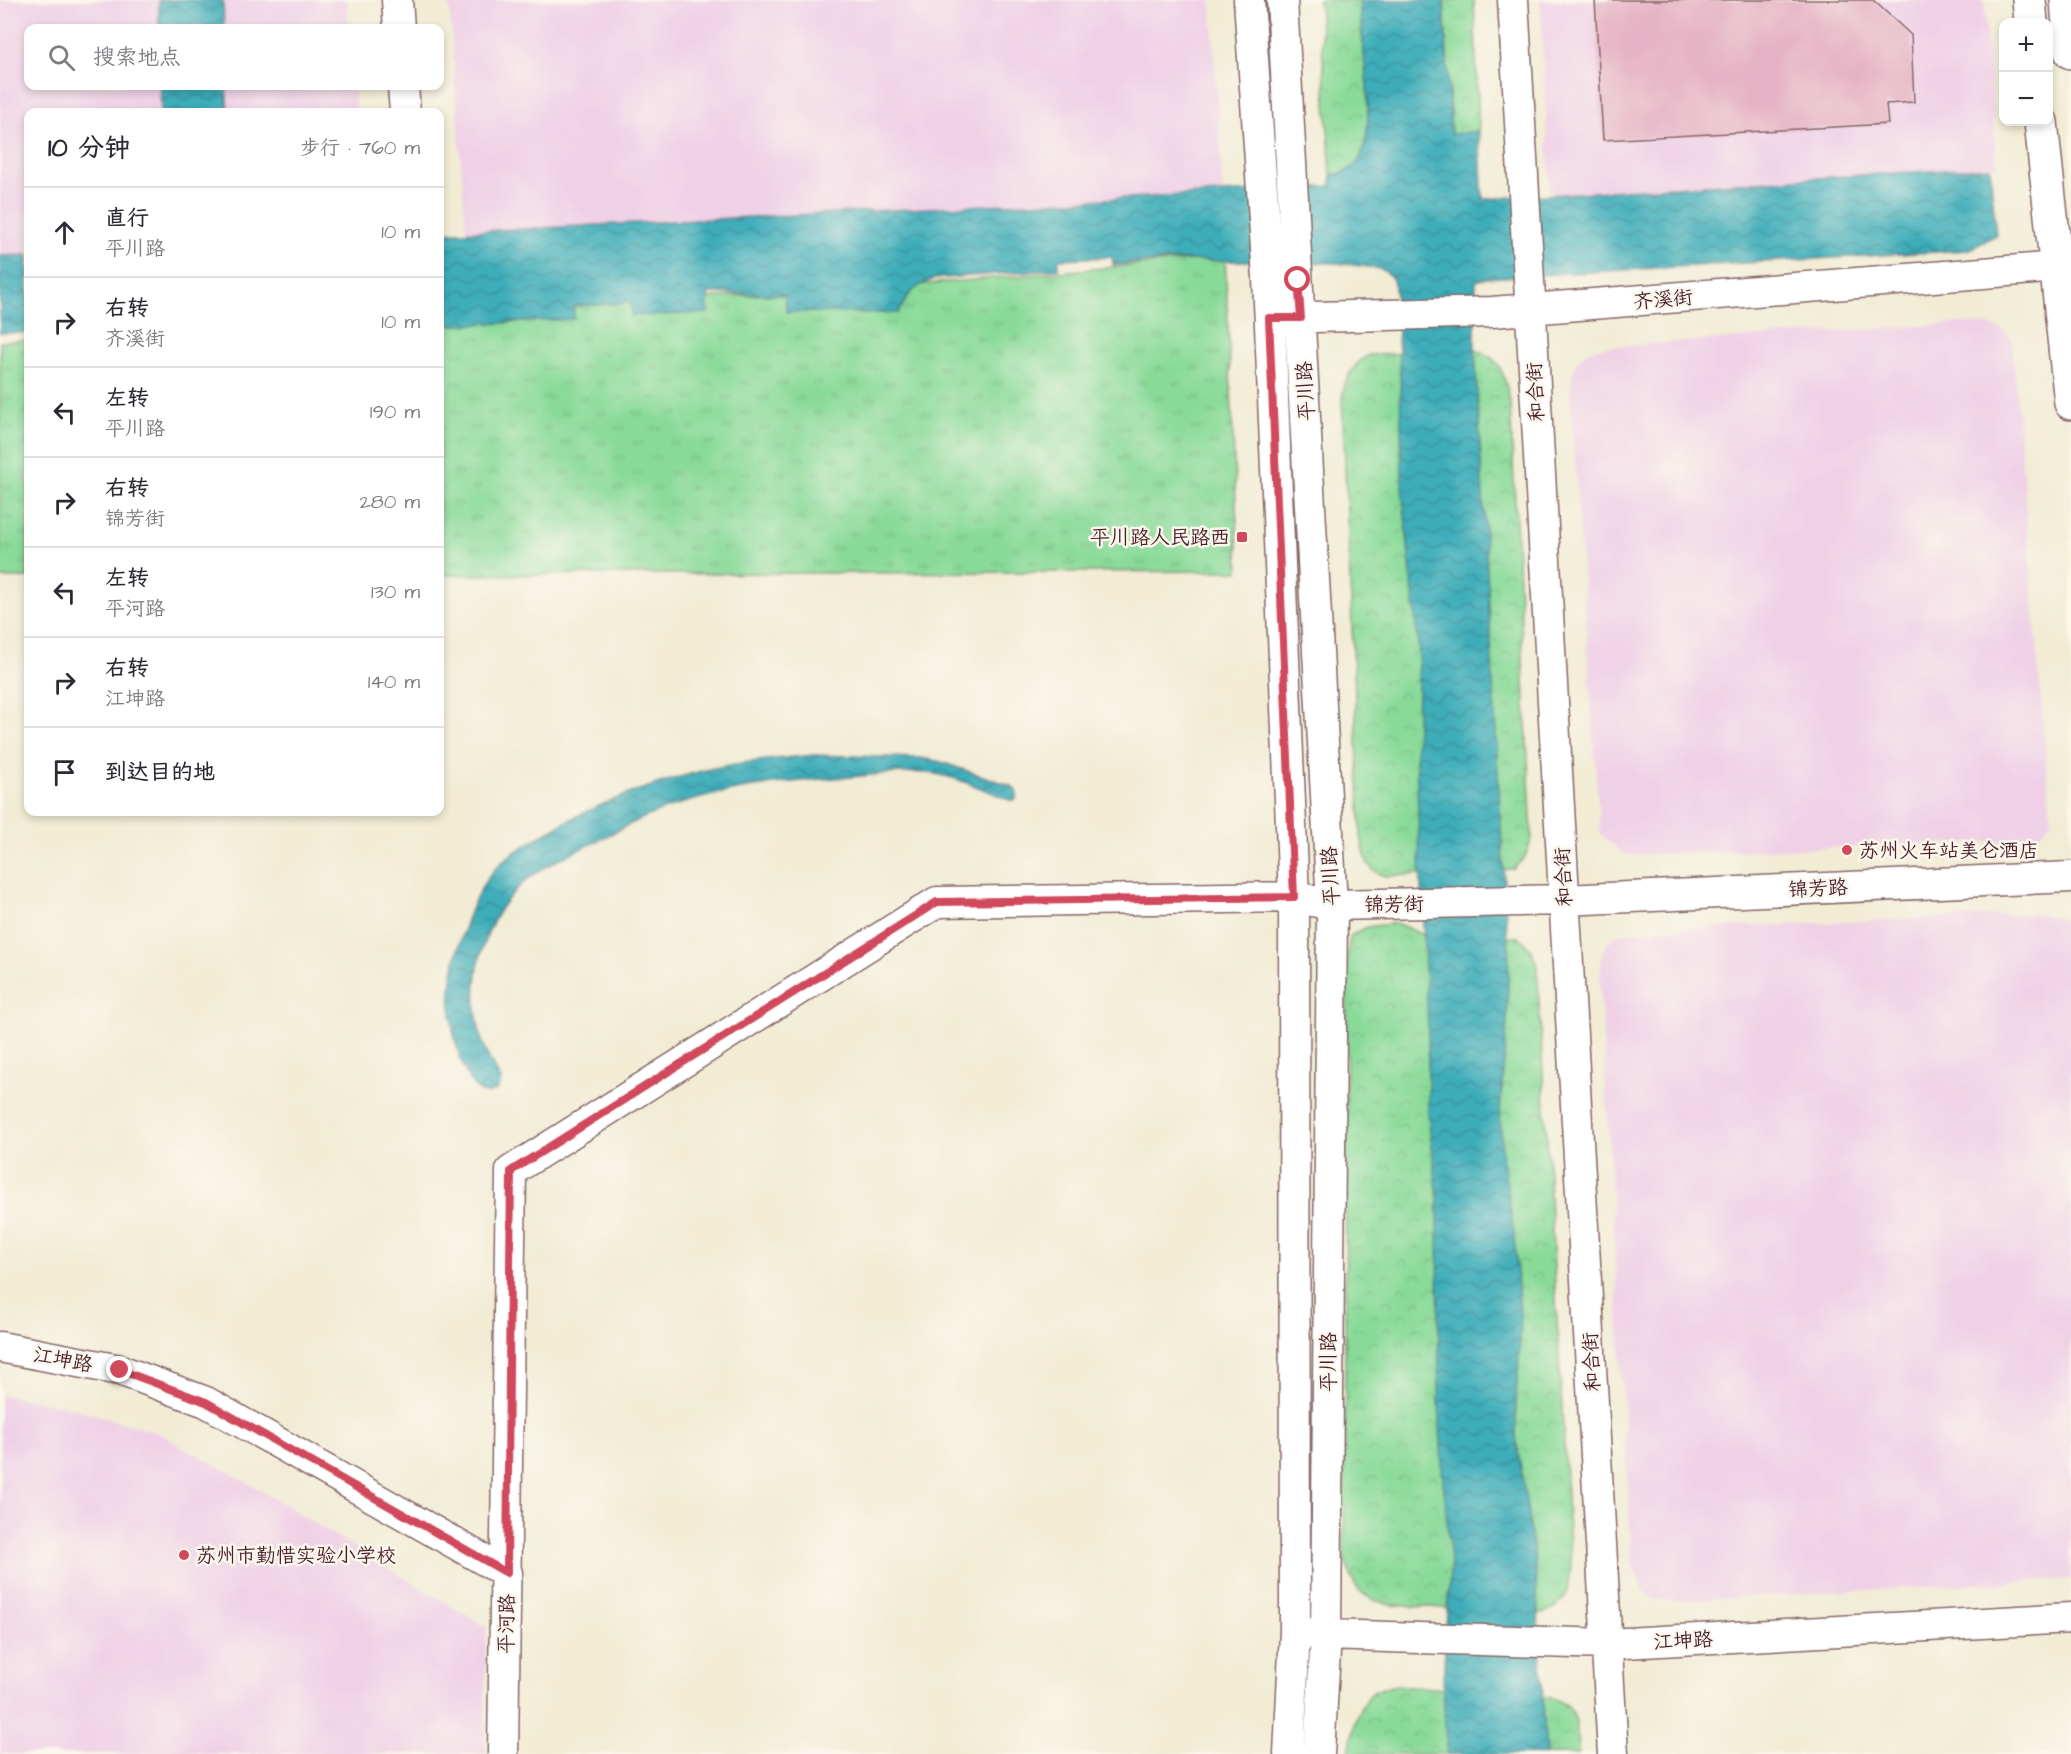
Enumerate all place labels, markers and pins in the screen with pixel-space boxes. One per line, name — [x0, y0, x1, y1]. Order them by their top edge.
place label: 平川路人民路西 — [1090, 524, 1230, 552]
marker: 平川路人民路西 — [1235, 530, 1249, 544]
place label: 苏州火车站美仑酒店 — [1859, 837, 2039, 865]
marker: 苏州火车站美仑酒店 — [1840, 843, 1854, 857]
place label: 苏州市勤惜实验小学校 — [196, 1542, 396, 1570]
marker: 苏州市勤惜实验小学校 — [177, 1548, 191, 1562]

